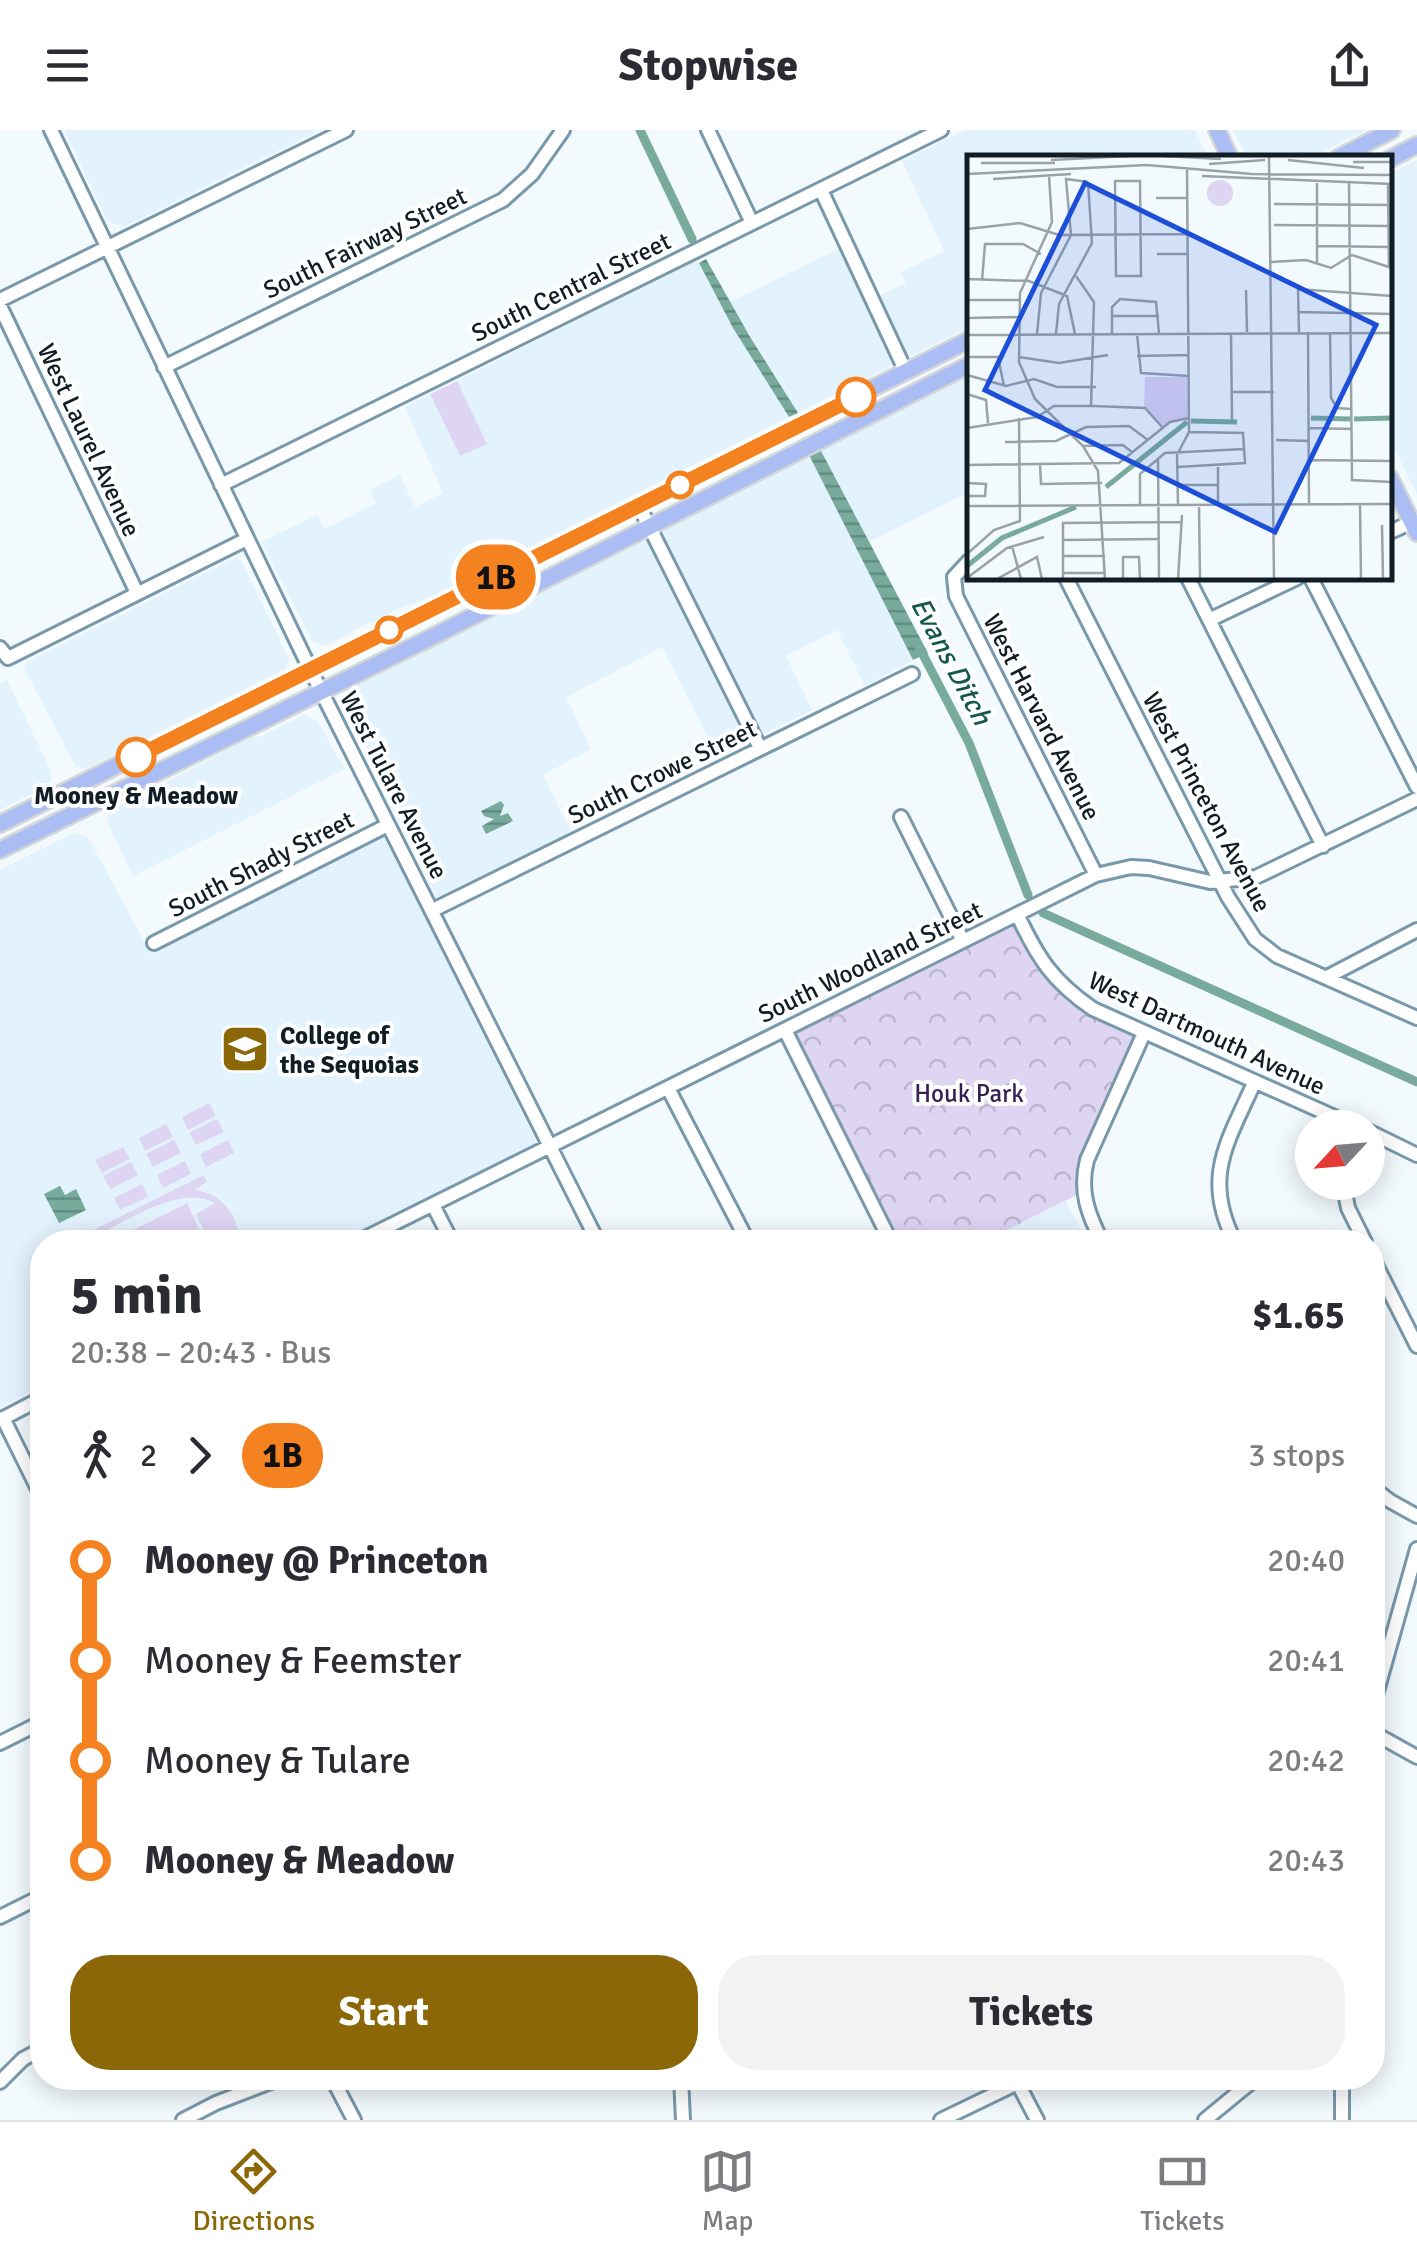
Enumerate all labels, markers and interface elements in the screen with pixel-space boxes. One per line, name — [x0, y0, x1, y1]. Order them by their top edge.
icon: menu — [40, 38, 95, 93]
text: Stopwise — [619, 38, 798, 93]
icon: share — [1322, 38, 1377, 93]
inset map — [967, 155, 1392, 580]
street label: South Fairway Street — [258, 180, 472, 306]
street label: South Central Street — [466, 225, 676, 349]
street label: West Laurel Avenue — [31, 339, 147, 541]
unlabelled marker — [837, 378, 875, 416]
unlabelled marker — [667, 472, 693, 498]
line badge: 1B — [451, 544, 541, 610]
text: 1B — [476, 556, 516, 599]
water label: Evans Ditch — [903, 591, 999, 731]
street label: West Harvard Avenue — [977, 609, 1107, 825]
unlabelled marker — [376, 617, 402, 643]
street label: West Tulare Avenue — [333, 686, 455, 884]
street label: West Princeton Avenue — [1136, 687, 1278, 917]
street label: South Crowe Street — [563, 713, 762, 831]
marker: Mooney & Meadow — [117, 738, 155, 776]
place label: Mooney & Meadow — [34, 780, 238, 811]
street label: South Shady Street — [163, 804, 359, 924]
street label: South Woodland Street — [753, 894, 987, 1030]
street label: West Dartmouth Avenue — [1084, 964, 1330, 1102]
place label: College of the Sequoias — [279, 1020, 419, 1080]
school or university icon: College of the Sequoias — [219, 1023, 271, 1075]
park label: Houk Park — [914, 1078, 1024, 1109]
north arrow — [1295, 1110, 1385, 1200]
map controls — [1295, 1110, 1385, 1200]
text: 5 min — [70, 1261, 203, 1329]
text: $1.65 — [1252, 1292, 1345, 1339]
text: 20:38 – 20:43 · Bus — [70, 1333, 331, 1372]
icon: walk — [70, 1428, 125, 1483]
icon: forward — [172, 1428, 227, 1483]
text: 1B — [262, 1434, 303, 1477]
text: 2 — [140, 1436, 157, 1475]
text: 3 stops — [1248, 1436, 1345, 1475]
text: Mooney @ Princeton — [144, 1537, 489, 1584]
text: 20:40 — [1267, 1541, 1345, 1580]
text: Mooney & Feemster — [144, 1637, 461, 1684]
text: 20:41 — [1267, 1641, 1345, 1680]
text: Mooney & Tulare — [144, 1737, 411, 1784]
text: 20:42 — [1267, 1741, 1345, 1780]
text: Mooney & Meadow — [144, 1837, 454, 1884]
text: 20:43 — [1267, 1841, 1345, 1880]
button: Start — [70, 1955, 698, 2070]
button: Tickets — [718, 1955, 1345, 2070]
tab: Directions — [193, 2144, 315, 2238]
tab: Map — [700, 2144, 755, 2238]
tab: Tickets — [1140, 2144, 1224, 2238]

